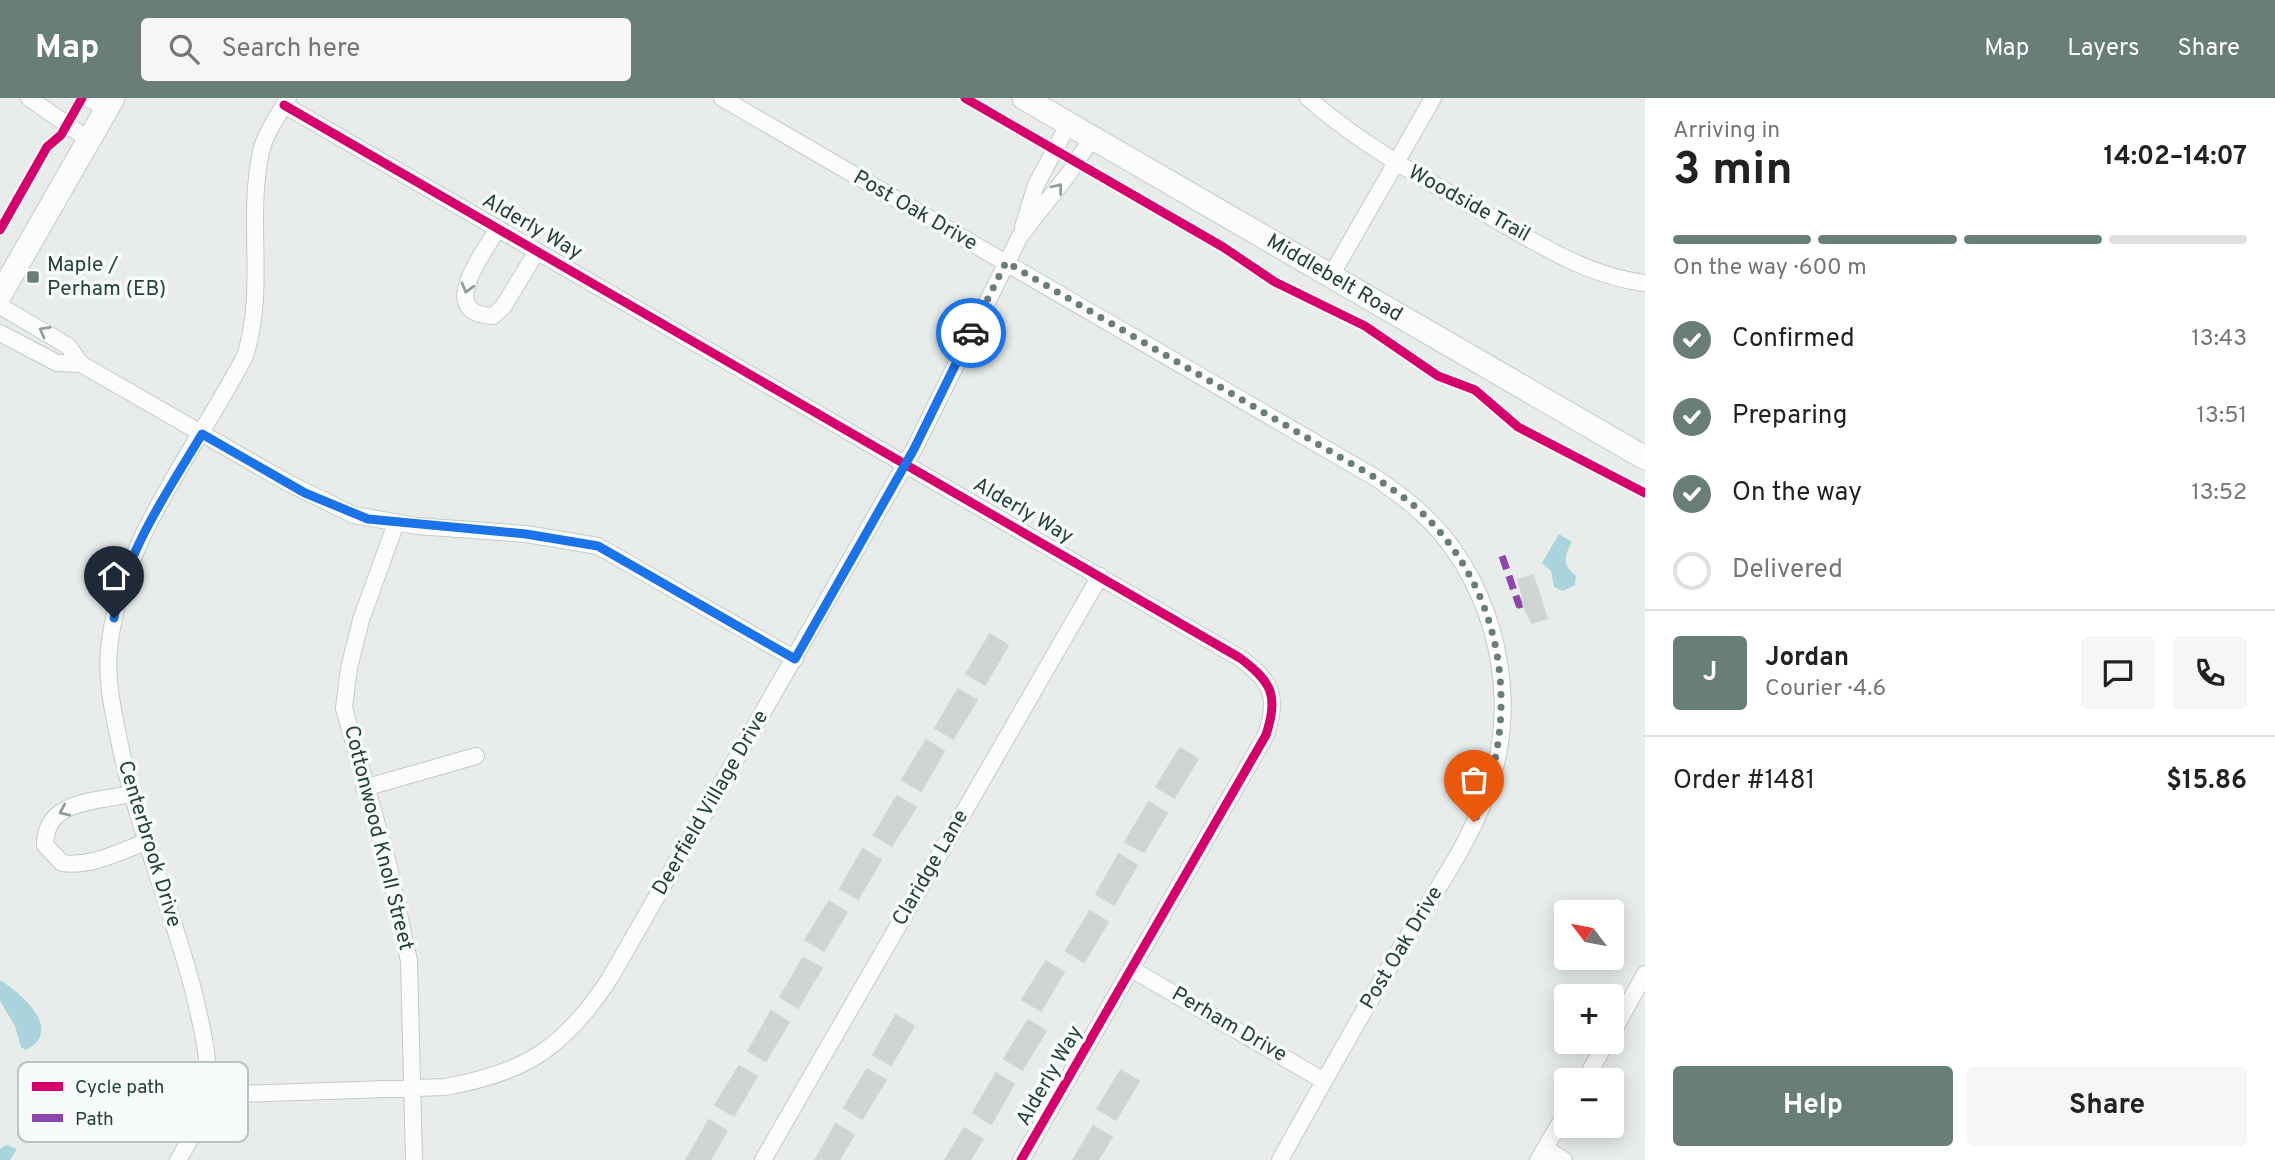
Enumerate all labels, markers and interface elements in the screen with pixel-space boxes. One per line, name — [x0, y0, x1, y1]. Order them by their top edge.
search box — [141, 18, 631, 81]
text: Map — [35, 28, 99, 70]
icon: search — [165, 30, 203, 68]
text: Search here — [221, 33, 360, 66]
text: Map — [1984, 34, 2029, 64]
text: Layers — [2067, 34, 2139, 64]
text: Share — [2177, 34, 2240, 64]
text: Arriving in — [1673, 117, 1780, 146]
text: 14:02–14:07 — [2104, 141, 2247, 174]
text: 3 min — [1673, 142, 1793, 201]
street label: Woodside Trail — [1403, 159, 1535, 249]
street label: Post Oak Drive — [848, 165, 982, 257]
one-way arrow — [1050, 183, 1063, 195]
street label: Alderly Way — [477, 187, 587, 267]
street label: Middlebelt Road — [1262, 228, 1408, 328]
place label: Maple / Perham (EB) — [47, 252, 166, 303]
text: On the way · 600 m — [1673, 254, 1867, 283]
marker: Maple / Perham (EB) — [25, 269, 41, 285]
one-way arrow — [461, 282, 476, 294]
courier — [936, 298, 1006, 368]
icon: car — [952, 314, 990, 352]
icon: check — [1673, 321, 1711, 359]
text: Confirmed — [1732, 323, 1855, 356]
text: 13:43 — [2191, 325, 2247, 354]
one-way arrow — [38, 327, 51, 340]
icon: check — [1673, 398, 1711, 436]
text: Preparing — [1732, 400, 1847, 433]
text: 13:51 — [2197, 402, 2247, 431]
street label: Alderly Way — [968, 471, 1078, 551]
icon: check — [1673, 475, 1711, 513]
text: On the way — [1732, 477, 1862, 510]
text: 13:52 — [2191, 479, 2247, 508]
pin — [84, 546, 144, 618]
text: Delivered — [1732, 554, 1843, 587]
icon: home — [95, 557, 133, 595]
button: chat — [2081, 636, 2155, 710]
button: phone — [2173, 636, 2247, 710]
text: Jordan — [1765, 642, 1849, 675]
text: J — [1703, 657, 1717, 690]
text: Courier · 4.6 — [1765, 675, 1886, 704]
street label: Deerfield Village Drive — [647, 705, 775, 901]
street label: Cottonwood Knoll Street — [337, 723, 419, 953]
pin — [1444, 750, 1504, 822]
street label: Centerbrook Drive — [111, 757, 187, 931]
icon: bag — [1455, 761, 1493, 799]
text: Order #1481 — [1673, 765, 1815, 798]
text: $15.86 — [2166, 765, 2247, 798]
one-way arrow — [59, 803, 71, 817]
street label: Claridge Lane — [887, 805, 975, 931]
street label: Post Oak Drive — [1355, 881, 1449, 1015]
north arrow — [1554, 900, 1624, 970]
map controls — [1554, 900, 1624, 1138]
street label: Perham Drive — [1167, 981, 1291, 1069]
button: + — [1554, 984, 1624, 1054]
street label: Alderly Way — [1010, 1021, 1090, 1131]
legend — [18, 1062, 248, 1142]
button: Help — [1673, 1066, 1953, 1146]
button: Share — [1967, 1066, 2247, 1146]
button: − — [1554, 1068, 1624, 1138]
text: Cycle path — [75, 1076, 164, 1100]
text: Path — [75, 1108, 114, 1132]

